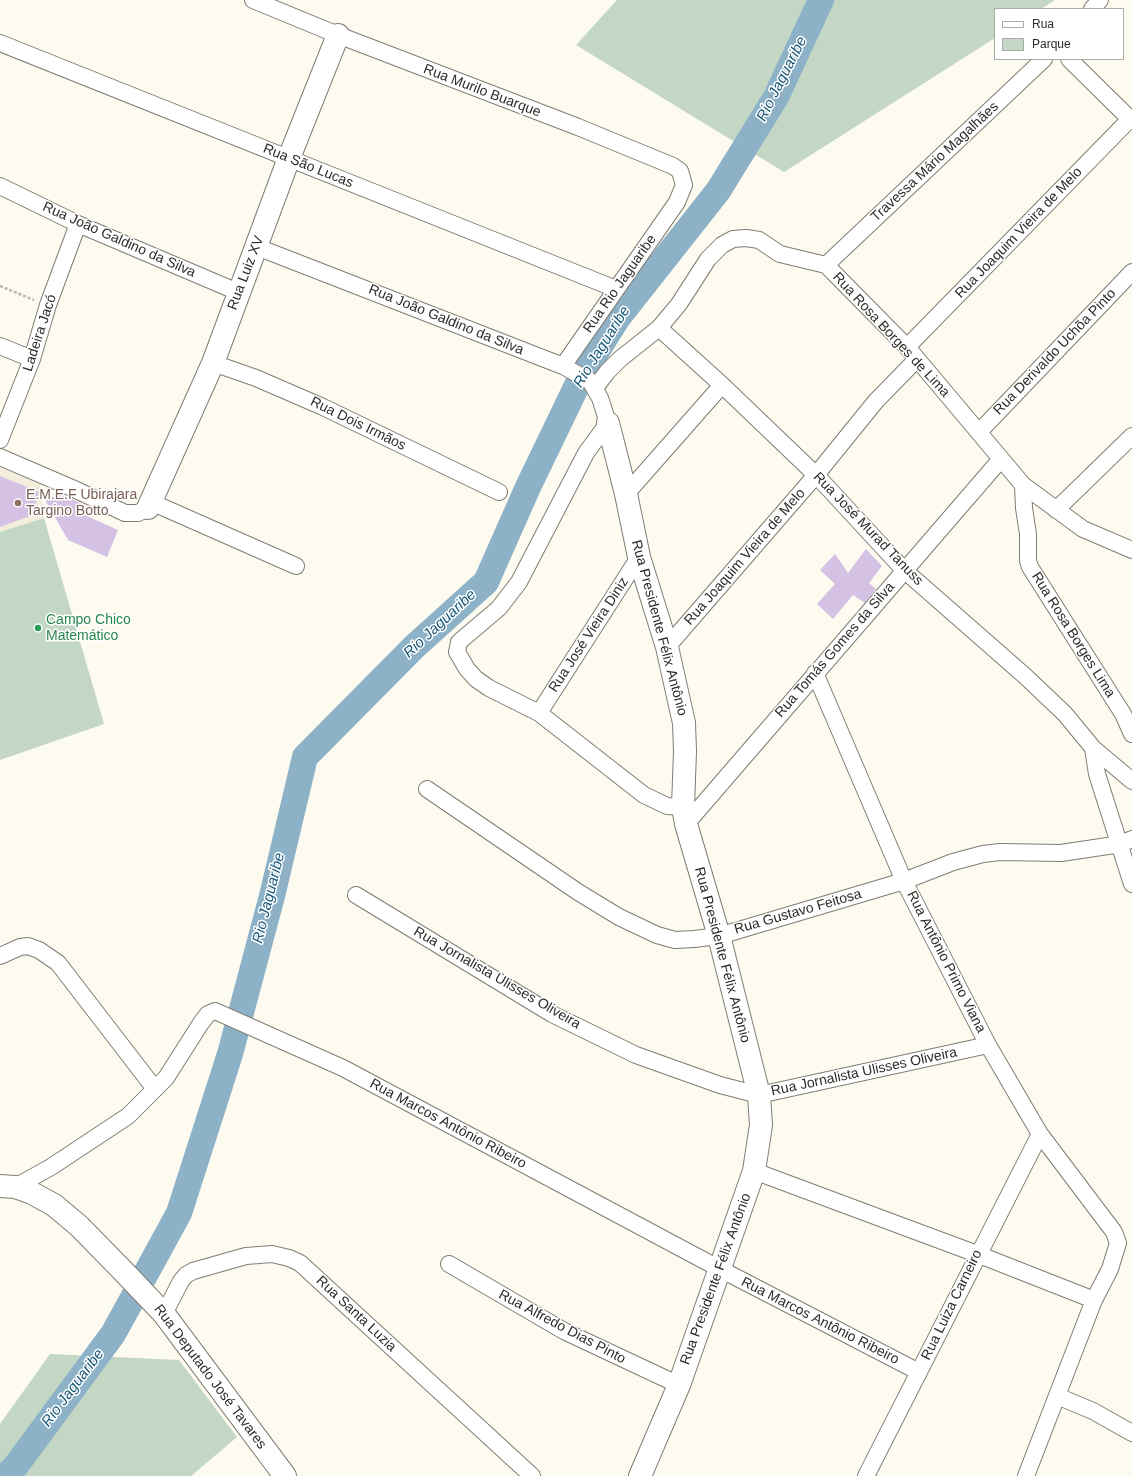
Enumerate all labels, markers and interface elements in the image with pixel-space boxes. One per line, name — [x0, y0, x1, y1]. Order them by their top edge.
legend — [994, 8, 1124, 60]
text: Rua — [1032, 17, 1054, 31]
water label: Rio Jaguaribe — [753, 34, 811, 124]
text: Parque — [1032, 37, 1071, 51]
street label: Rua Murilo Buarque — [421, 61, 543, 121]
street label: Travessa Mário Magalhães — [868, 98, 1002, 226]
street label: Rua São Lucas — [260, 140, 356, 192]
street label: Rua Joaquim Vieira de Melo — [952, 164, 1086, 302]
street label: Rua João Galdino da Silva — [40, 199, 198, 281]
street label: Rua Rio Jaguaribe — [580, 232, 660, 336]
street label: Rua Luiz XV — [224, 234, 268, 312]
street label: Rua Rosa Borges de Lima — [829, 269, 953, 401]
street label: Rua João Galdino da Silva — [366, 281, 526, 359]
street label: Rua Derivaldo Uchõa Pinto — [990, 285, 1120, 419]
street label: Ladeira Jacó — [20, 292, 60, 374]
water label: Rio Jaguaribe — [570, 303, 634, 391]
street label: Rua Dois Irmãos — [307, 394, 409, 454]
street label: Rua José Murad Tanuss — [810, 469, 926, 589]
street label: Rua Joaquim Vieira de Melo — [681, 485, 809, 629]
place label: E.M.E.F Ubirajara Targino Botto — [26, 487, 137, 520]
marker: E.M.E.F Ubirajara Targino Botto — [13, 498, 23, 508]
street label: Rua Presidente Félix Antônio — [627, 538, 691, 718]
street label: Rua Rosa Borges Lima — [1028, 569, 1118, 701]
street label: Rua José Vieira Diniz — [546, 574, 632, 696]
street label: Rua Tomás Gomes da Silva — [772, 579, 898, 721]
water label: Rio Jaguaribe — [400, 586, 480, 662]
place label: Campo Chico Matemático — [46, 612, 131, 644]
marker: Campo Chico Matemático — [33, 623, 43, 633]
water label: Rio Jaguaribe — [249, 851, 289, 945]
street label: Rua Presidente Félix Antônio — [690, 865, 754, 1045]
street label: Rua Gustavo Feitosa — [732, 886, 864, 938]
street label: Rua Antônio Primo Viana — [903, 888, 989, 1036]
street label: Rua Jornalista Ulisses Oliveira — [411, 923, 583, 1033]
street label: Rua Jornalista Ulisses Oliveira — [769, 1044, 959, 1100]
street label: Rua Marcos Antônio Ribeiro — [367, 1075, 529, 1173]
street label: Rua Presidente Félix Antônio — [677, 1191, 755, 1367]
street label: Rua Luiza Carneiro — [918, 1247, 986, 1363]
street label: Rua Santa Luzia — [312, 1273, 400, 1355]
street label: Rua Marcos Antônio Ribeiro — [738, 1274, 902, 1368]
street label: Rua Alfredo Dias Pinto — [496, 1286, 628, 1368]
street label: Rua Deputado José Tavares — [150, 1301, 270, 1453]
water label: Rio Jaguaribe — [38, 1346, 108, 1430]

